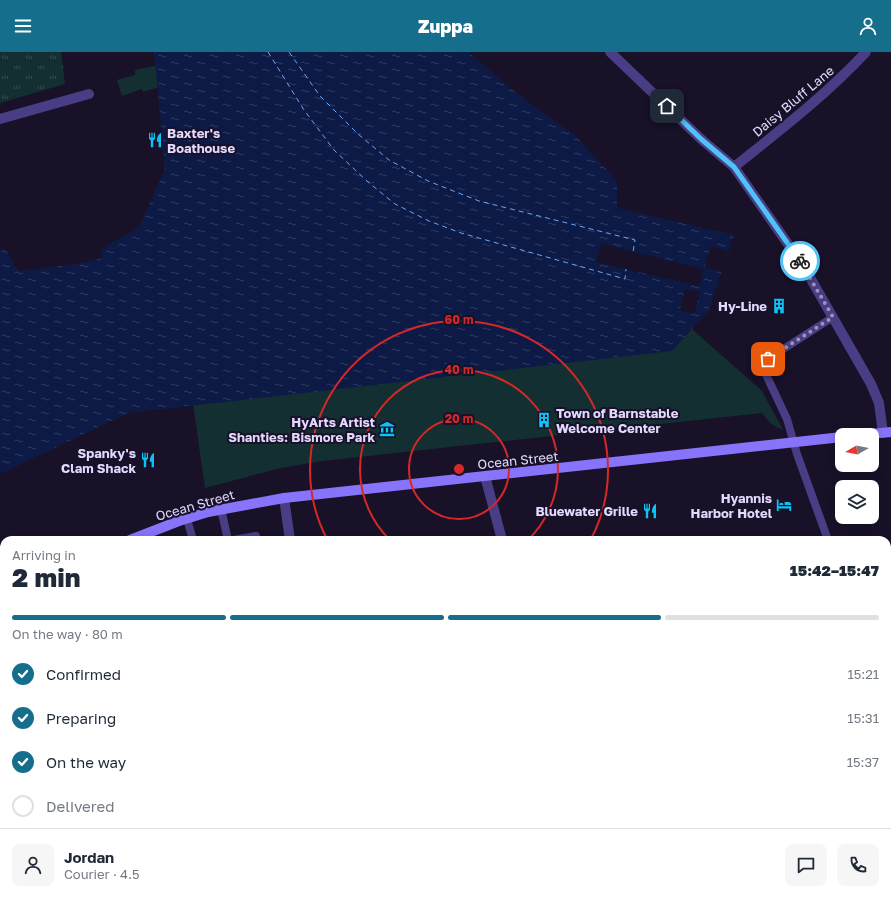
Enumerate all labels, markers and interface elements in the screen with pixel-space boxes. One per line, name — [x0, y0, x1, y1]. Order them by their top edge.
icon: menu — [12, 15, 34, 37]
text: Zuppa — [418, 15, 473, 37]
icon: person — [857, 15, 879, 37]
street label: Daisy Bluff Lane — [749, 62, 837, 140]
pin — [650, 89, 684, 123]
icon: home — [656, 95, 678, 117]
place label: Baxter's Boathouse — [167, 125, 235, 156]
restaurant icon: Baxter's Boathouse — [146, 131, 164, 149]
courier — [780, 241, 820, 281]
icon: bike — [789, 250, 811, 272]
building icon: Hy-Line — [770, 297, 788, 315]
place label: Hy-Line — [718, 298, 767, 314]
text: 60 m — [445, 312, 473, 327]
pin — [751, 342, 785, 376]
icon: bag — [757, 348, 779, 370]
text: 40 m — [445, 362, 473, 377]
place label: Town of Barnstable Welcome Center — [556, 405, 679, 436]
text: 20 m — [445, 411, 473, 426]
building icon: Town of Barnstable Welcome Center — [535, 411, 553, 429]
place label: HyArts Artist Shanties: Bismore Park — [228, 414, 375, 445]
museum icon: HyArts Artist Shanties: Bismore Park — [378, 420, 396, 438]
north arrow — [835, 428, 879, 472]
map controls — [835, 428, 879, 524]
place label: Spanky's Clam Shack — [61, 445, 136, 476]
street label: Ocean Street — [477, 448, 559, 472]
restaurant icon: Spanky's Clam Shack — [139, 451, 157, 469]
centre of rings — [452, 462, 466, 476]
button: layers — [835, 480, 879, 524]
street label: Ocean Street — [154, 486, 236, 524]
place label: Hyannis Harbor Hotel — [691, 490, 773, 521]
hotel icon: Hyannis Harbor Hotel — [775, 496, 793, 514]
restaurant icon: Bluewater Grille — [641, 502, 659, 520]
place label: Bluewater Grille — [535, 503, 638, 519]
text: Arriving in — [12, 547, 76, 563]
text: 15:42–15:47 — [790, 561, 879, 579]
text: 2 min — [12, 562, 80, 593]
text: On the way · 80 m — [12, 626, 123, 642]
icon: check — [12, 663, 34, 685]
text: Confirmed — [46, 665, 121, 683]
text: 15:21 — [847, 666, 879, 682]
icon: check — [12, 707, 34, 729]
text: Preparing — [46, 709, 116, 727]
text: 15:31 — [847, 710, 879, 726]
icon: check — [12, 751, 34, 773]
text: On the way — [46, 753, 126, 771]
text: 15:37 — [847, 754, 879, 770]
text: Delivered — [46, 797, 114, 815]
button: person — [12, 844, 54, 886]
button: chat — [785, 844, 827, 886]
button: phone — [837, 844, 879, 886]
text: Jordan — [64, 848, 114, 866]
text: Courier · 4.5 — [64, 866, 139, 882]

